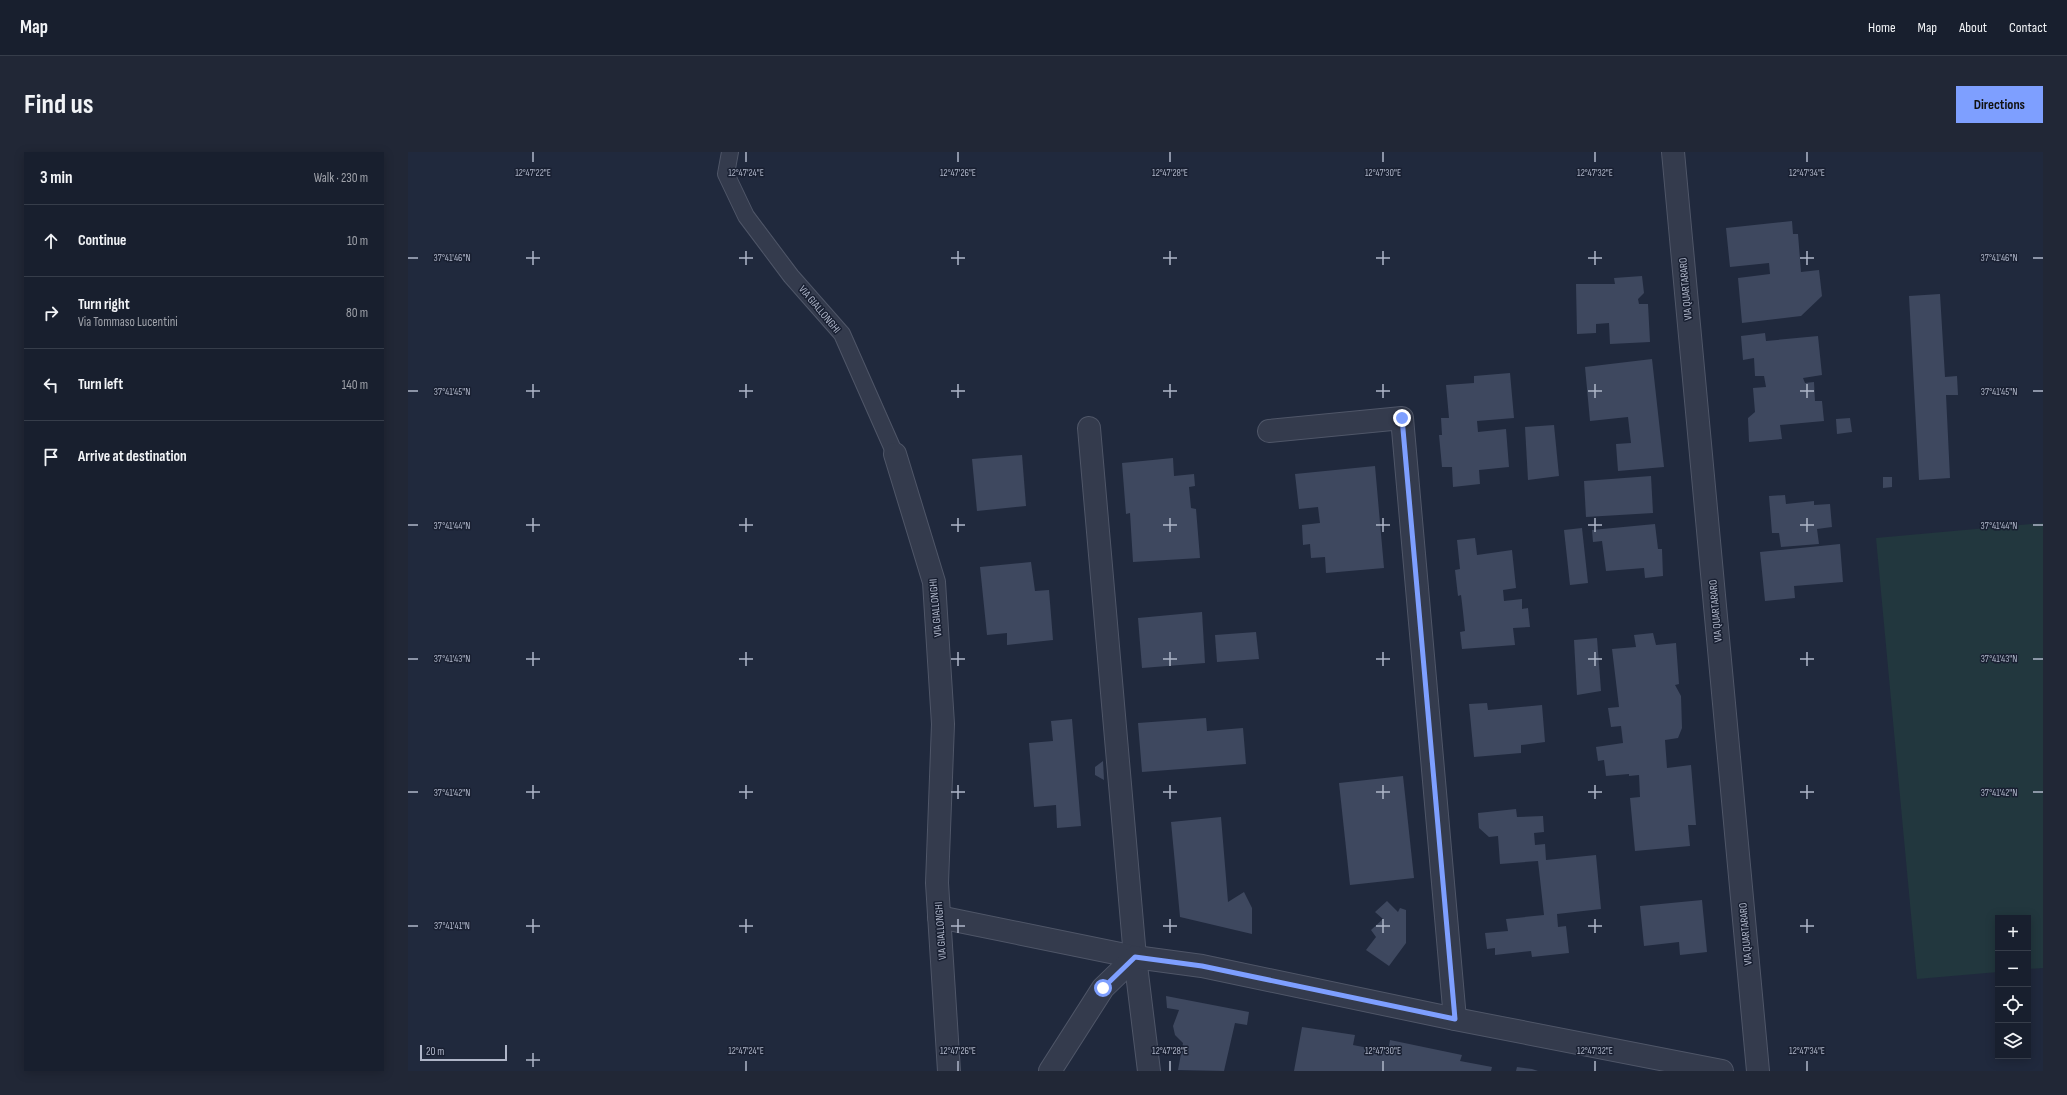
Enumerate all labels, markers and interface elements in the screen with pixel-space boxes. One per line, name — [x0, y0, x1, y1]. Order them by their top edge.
text: Map — [20, 16, 48, 39]
text: Home — [1868, 19, 1896, 36]
text: Map — [1918, 19, 1937, 36]
text: About — [1959, 19, 1987, 36]
text: Contact — [2009, 19, 2047, 36]
button: Directions — [1956, 86, 2043, 123]
text: Find us — [24, 88, 93, 121]
text: 12°47'22"E — [515, 167, 551, 179]
text: 12°47'24"E — [728, 167, 764, 179]
text: 12°47'26"E — [940, 167, 976, 179]
text: 12°47'28"E — [1152, 167, 1188, 179]
text: 12°47'30"E — [1365, 167, 1401, 179]
text: 12°47'32"E — [1577, 167, 1613, 179]
text: 12°47'34"E — [1789, 167, 1825, 179]
text: 3 min — [40, 168, 73, 188]
text: Walk · 230 m — [314, 170, 368, 186]
icon: ahead — [40, 230, 62, 252]
text: Continue — [78, 231, 127, 250]
text: 10 m — [347, 233, 368, 249]
text: 37°41'46"N — [434, 252, 470, 264]
text: 37°41'46"N — [1981, 252, 2017, 264]
street label: VIA QUARTARARO — [1676, 257, 1695, 321]
street label: VIA GIALLONGHI — [796, 283, 843, 336]
text: Turn right — [78, 295, 130, 314]
icon: right — [40, 302, 62, 324]
text: 80 m — [346, 305, 368, 321]
text: Via Tommaso Lucentini — [78, 314, 178, 330]
icon: left — [40, 374, 62, 396]
text: Turn left — [78, 375, 123, 394]
text: 140 m — [342, 377, 368, 393]
text: 37°41'45"N — [434, 386, 470, 398]
text: 37°41'45"N — [1981, 386, 2017, 398]
route end — [1393, 409, 1411, 427]
icon: arrive — [40, 446, 62, 468]
text: Arrive at destination — [78, 447, 187, 466]
text: 37°41'44"N — [434, 520, 470, 532]
text: 37°41'44"N — [1981, 520, 2017, 532]
street label: VIA GIALLONGHI — [926, 578, 945, 638]
street label: VIA QUARTARARO — [1706, 579, 1725, 643]
text: 37°41'43"N — [434, 653, 470, 665]
text: 37°41'43"N — [1981, 653, 2017, 665]
text: 37°41'42"N — [434, 787, 470, 799]
text: 37°41'42"N — [1981, 787, 2017, 799]
street label: VIA GIALLONGHI — [932, 901, 949, 961]
street label: VIA QUARTARARO — [1736, 902, 1755, 966]
map controls — [1995, 915, 2031, 1059]
button: + — [1995, 915, 2031, 951]
text: 37°41'41"N — [434, 920, 470, 932]
button: − — [1995, 951, 2031, 987]
route start — [1094, 979, 1112, 997]
button: locate — [1995, 987, 2031, 1023]
button: layers — [1995, 1023, 2031, 1059]
scale bar — [420, 1043, 507, 1062]
text: 20 m — [426, 1045, 444, 1058]
text: 12°47'24"E — [728, 1045, 764, 1057]
text: 12°47'26"E — [940, 1045, 976, 1057]
text: 12°47'28"E — [1152, 1045, 1188, 1057]
text: 12°47'30"E — [1365, 1045, 1401, 1057]
text: 12°47'32"E — [1577, 1045, 1613, 1057]
text: 12°47'34"E — [1789, 1045, 1825, 1057]

